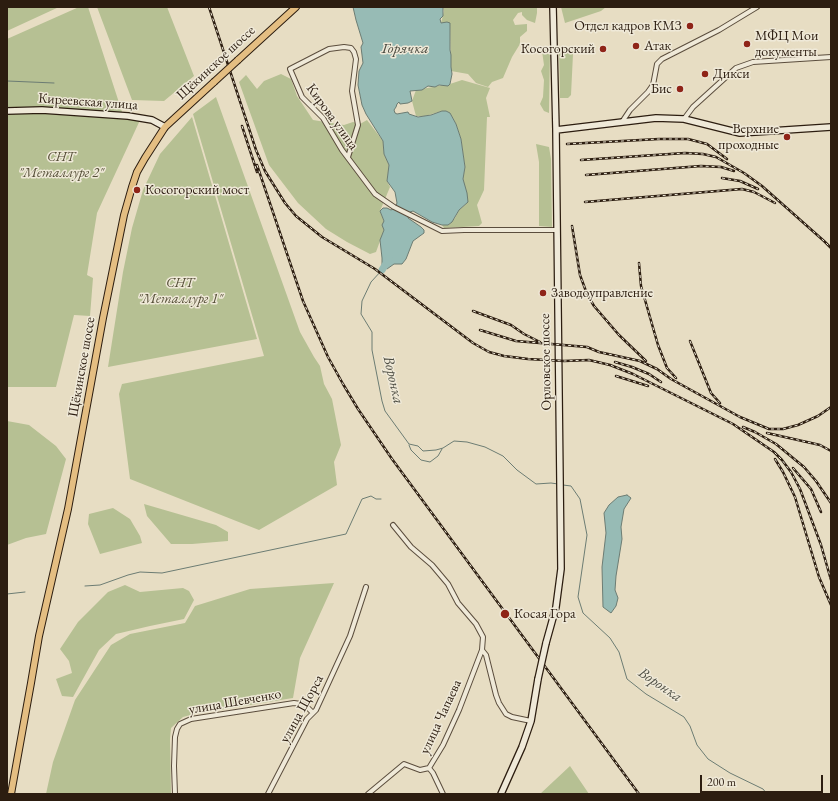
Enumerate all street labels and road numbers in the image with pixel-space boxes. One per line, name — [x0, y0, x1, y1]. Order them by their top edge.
street label: Щёкинское шоссе — [173, 22, 259, 104]
street label: Кирова улица — [302, 81, 362, 153]
street label: Киреевская улица — [38, 90, 138, 114]
street label: Орловское шоссе — [537, 313, 555, 411]
street label: Щёкинское шоссе — [65, 316, 99, 418]
street label: улица Щорса — [276, 672, 328, 746]
street label: улица Чапаева — [416, 677, 466, 757]
street label: улица Шевченко — [187, 686, 283, 718]

